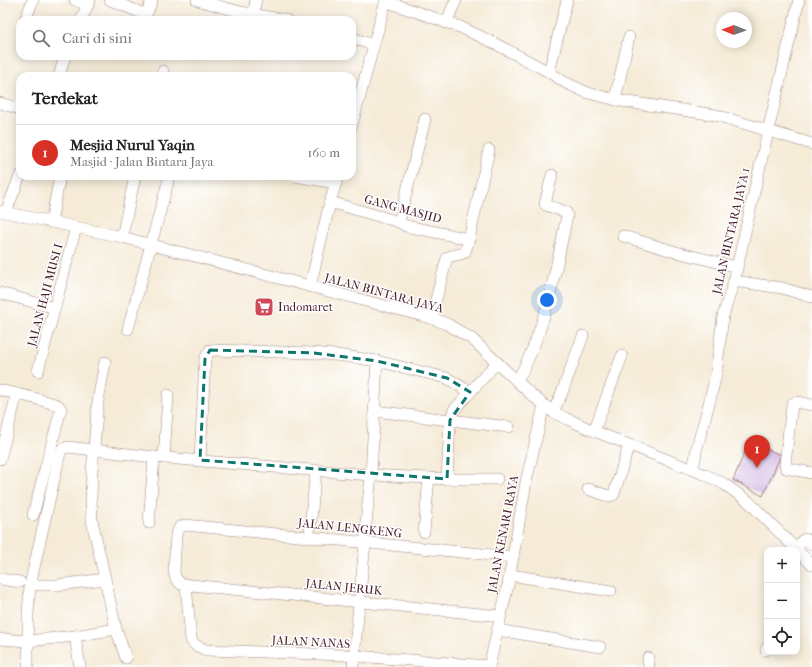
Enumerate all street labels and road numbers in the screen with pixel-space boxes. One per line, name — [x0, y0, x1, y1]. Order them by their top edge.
street label: JALAN BINTARA JAYA 1 — [709, 166, 752, 297]
street label: GANG MASJID — [363, 192, 443, 226]
street label: JALAN HAJI MUSI I — [24, 242, 66, 349]
street label: JALAN BINTARA JAYA — [322, 270, 445, 316]
street label: JALAN KENARI RAYA — [485, 474, 521, 595]
street label: JALAN LENGKENG — [296, 515, 403, 540]
street label: JALAN JERUK — [304, 576, 384, 598]
street label: JALAN NANAS — [270, 633, 351, 651]

